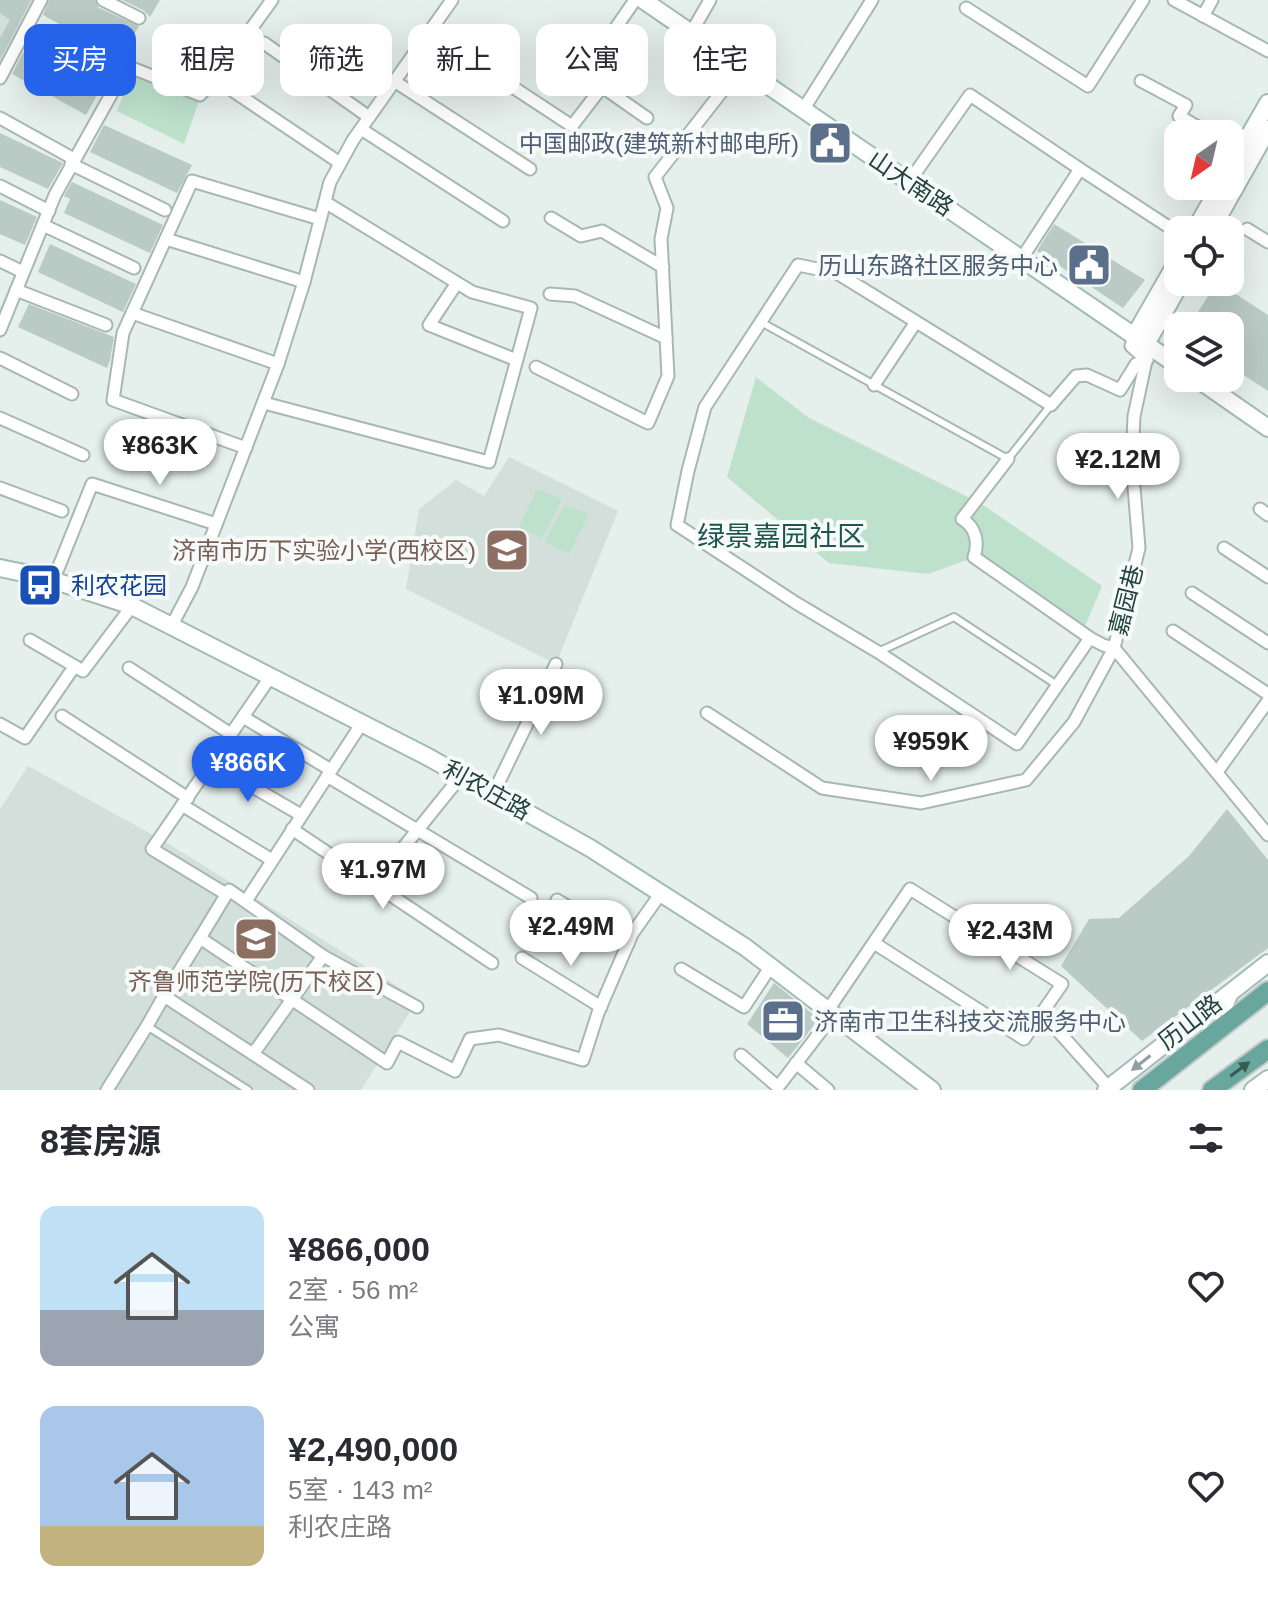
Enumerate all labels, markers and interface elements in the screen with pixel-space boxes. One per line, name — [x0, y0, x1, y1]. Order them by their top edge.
chip: 买房 — [24, 24, 136, 96]
chip: 租房 — [152, 24, 264, 96]
chip: 筛选 — [280, 24, 392, 96]
chip: 新上 — [408, 24, 520, 96]
chip: 公寓 — [536, 24, 648, 96]
chip: 住宅 — [664, 24, 776, 96]
public building icon: 中国邮政(建筑新村邮电所) — [806, 119, 854, 167]
north arrow — [1164, 120, 1244, 200]
map controls — [1164, 120, 1244, 392]
place label: 中国邮政(建筑新村邮电所) — [519, 130, 799, 157]
street label: 山大南路 — [864, 145, 958, 221]
button: locate — [1164, 216, 1244, 296]
public building icon: 历山东路社区服务中心 — [1065, 241, 1113, 289]
place label: 历山东路社区服务中心 — [818, 252, 1058, 279]
button: layers — [1164, 312, 1244, 392]
pin: ¥863K — [104, 419, 216, 487]
text: ¥863K — [122, 430, 198, 460]
pin: ¥2.12M — [1053, 433, 1183, 501]
text: ¥2.12M — [1075, 444, 1161, 474]
district label: 绿景嘉园社区 — [697, 521, 865, 552]
school or university icon: 济南市历下实验小学(西校区) — [483, 526, 531, 574]
place label: 济南市历下实验小学(西校区) — [172, 537, 476, 564]
bus stop icon: 利农花园 — [16, 561, 64, 609]
street label: 嘉园巷 — [1104, 562, 1148, 638]
place label: 利农花园 — [71, 572, 167, 599]
pin: ¥1.09M — [476, 669, 606, 737]
text: ¥1.09M — [498, 680, 584, 710]
pin: ¥959K — [875, 715, 987, 783]
text: ¥959K — [893, 726, 969, 756]
pin: ¥866K — [192, 736, 304, 804]
text: ¥866K — [210, 747, 286, 777]
street label: 利农庄路 — [438, 755, 536, 825]
pin: ¥1.97M — [318, 843, 448, 911]
text: ¥1.97M — [340, 854, 426, 884]
pin: ¥2.49M — [506, 900, 636, 968]
pin: ¥2.43M — [945, 904, 1075, 972]
text: ¥2.49M — [528, 911, 614, 941]
school or university icon: 齐鲁师范学院(历下校区) — [232, 915, 280, 963]
text: ¥2.43M — [967, 915, 1053, 945]
place label: 齐鲁师范学院(历下校区) — [128, 968, 384, 995]
street label: 历山路 — [1153, 989, 1227, 1055]
office icon: 济南市卫生科技交流服务中心 — [759, 997, 807, 1045]
place label: 济南市卫生科技交流服务中心 — [814, 1008, 1126, 1035]
one-way arrow — [1131, 1054, 1151, 1071]
one-way arrow — [1229, 1061, 1251, 1077]
icon: filters — [1184, 1116, 1228, 1160]
text: 8套房源 — [40, 1122, 161, 1160]
text: ¥866,000 — [288, 1230, 430, 1268]
icon: home — [104, 1238, 200, 1334]
icon: heart — [1184, 1264, 1228, 1308]
text: 2室 · 56 m² — [288, 1275, 418, 1305]
text: 公寓 — [288, 1312, 340, 1342]
text: ¥2,490,000 — [288, 1430, 458, 1468]
icon: home — [104, 1438, 200, 1534]
icon: heart — [1184, 1464, 1228, 1508]
text: 5室 · 143 m² — [288, 1475, 433, 1505]
text: 利农庄路 — [288, 1512, 392, 1542]

